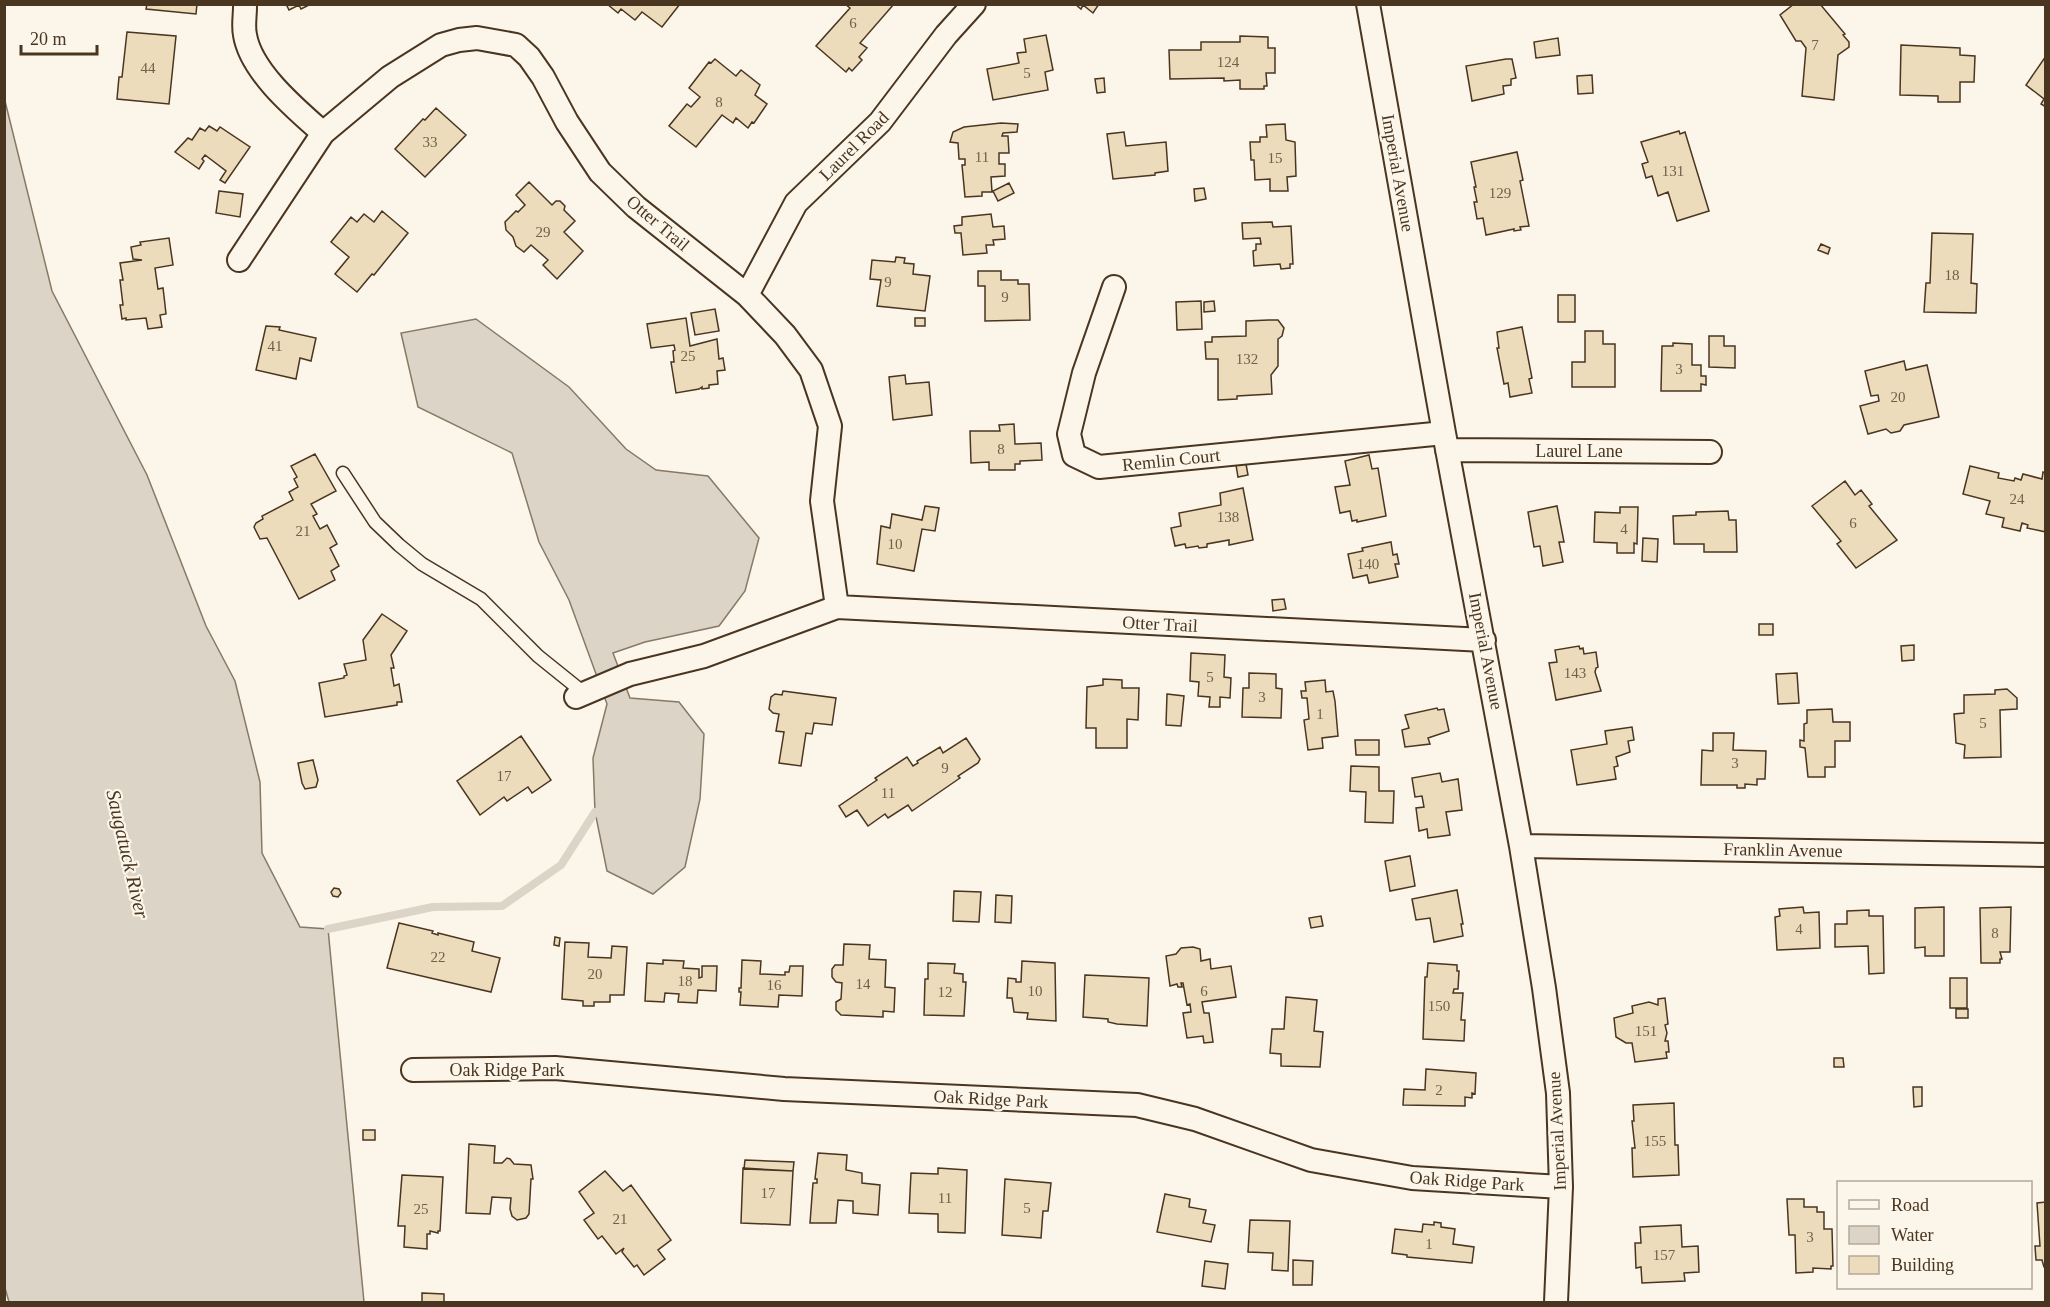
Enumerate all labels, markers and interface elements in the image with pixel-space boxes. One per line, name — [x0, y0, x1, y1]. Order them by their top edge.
house number: 6 — [849, 15, 857, 31]
scale bar — [21, 18, 98, 56]
text: 20 m — [30, 29, 67, 49]
house number: 7 — [1811, 37, 1819, 53]
house number: 124 — [1217, 54, 1240, 70]
house number: 44 — [141, 60, 156, 76]
house number: 5 — [1023, 65, 1031, 81]
house number: 8 — [715, 94, 723, 110]
street label: Laurel Road — [815, 107, 893, 185]
street label: Imperial Avenue — [1378, 113, 1418, 233]
house number: 33 — [423, 134, 438, 150]
house number: 11 — [975, 149, 989, 165]
house number: 15 — [1268, 150, 1283, 166]
house number: 131 — [1662, 163, 1684, 179]
house number: 129 — [1489, 185, 1511, 201]
street label: Otter Trail — [623, 191, 693, 255]
house number: 29 — [536, 224, 551, 240]
house number: 18 — [1945, 267, 1960, 283]
house number: 9 — [884, 274, 892, 290]
house number: 9 — [1001, 289, 1009, 305]
house number: 41 — [268, 338, 283, 354]
house number: 25 — [681, 348, 696, 364]
house number: 132 — [1236, 351, 1258, 367]
house number: 3 — [1675, 361, 1683, 377]
house number: 20 — [1891, 389, 1906, 405]
house number: 8 — [997, 441, 1005, 457]
street label: Laurel Lane — [1535, 441, 1623, 461]
street label: Remlin Court — [1121, 445, 1221, 475]
house number: 24 — [2010, 491, 2025, 507]
house number: 138 — [1217, 509, 1239, 525]
house number: 6 — [1849, 515, 1857, 531]
house number: 4 — [1620, 521, 1628, 537]
house number: 21 — [296, 523, 311, 539]
house number: 10 — [888, 536, 903, 552]
house number: 140 — [1357, 556, 1379, 572]
street label: Imperial Avenue — [1465, 591, 1507, 711]
street label: Otter Trail — [1122, 612, 1198, 636]
house number: 143 — [1564, 665, 1586, 681]
house number: 5 — [1206, 669, 1214, 685]
house number: 3 — [1258, 689, 1266, 705]
house number: 1 — [1316, 706, 1324, 722]
house number: 5 — [1979, 715, 1987, 731]
house number: 3 — [1731, 755, 1739, 771]
house number: 9 — [941, 760, 949, 776]
house number: 17 — [497, 768, 512, 784]
house number: 11 — [881, 785, 895, 801]
water label: Saugatuck River — [102, 787, 154, 921]
street label: Franklin Avenue — [1723, 839, 1843, 861]
house number: 4 — [1795, 921, 1803, 937]
house number: 8 — [1991, 925, 1999, 941]
house number: 22 — [431, 949, 446, 965]
house number: 20 — [588, 966, 603, 982]
house number: 18 — [678, 973, 693, 989]
house number: 14 — [856, 976, 871, 992]
house number: 16 — [767, 977, 782, 993]
house number: 10 — [1028, 983, 1043, 999]
house number: 6 — [1200, 983, 1208, 999]
house number: 12 — [938, 984, 953, 1000]
house number: 150 — [1428, 998, 1450, 1014]
house number: 151 — [1635, 1023, 1657, 1039]
street label: Oak Ridge Park — [450, 1060, 564, 1080]
street label: Imperial Avenue — [1544, 1071, 1570, 1191]
house number: 2 — [1435, 1082, 1443, 1098]
street label: Oak Ridge Park — [933, 1086, 1049, 1112]
house number: 155 — [1644, 1133, 1666, 1149]
street label: Oak Ridge Park — [1409, 1167, 1525, 1195]
legend — [1837, 1181, 2032, 1289]
house number: 17 — [761, 1185, 776, 1201]
house number: 11 — [938, 1190, 952, 1206]
text: Road — [1891, 1195, 1929, 1215]
house number: 5 — [1023, 1200, 1031, 1216]
house number: 25 — [414, 1201, 429, 1217]
house number: 21 — [613, 1211, 628, 1227]
text: Water — [1891, 1225, 1934, 1245]
house number: 3 — [1806, 1229, 1814, 1245]
house number: 1 — [1425, 1236, 1433, 1252]
house number: 157 — [1653, 1247, 1676, 1263]
text: Building — [1891, 1255, 1954, 1275]

